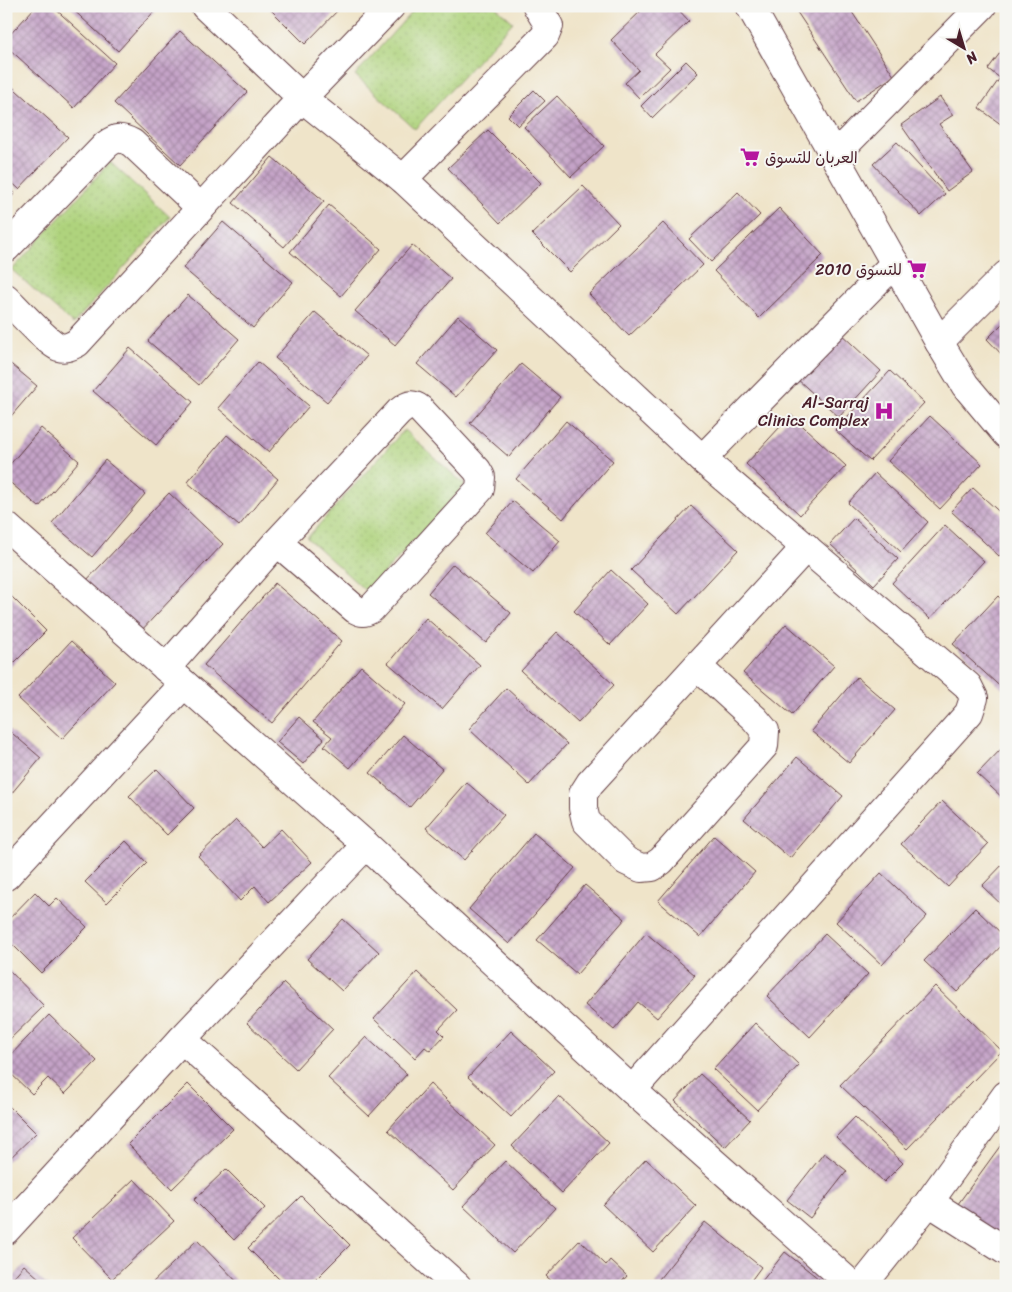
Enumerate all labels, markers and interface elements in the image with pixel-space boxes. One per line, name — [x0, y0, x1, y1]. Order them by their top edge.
north arrow — [940, 22, 990, 72]
text: N — [960, 44, 984, 71]
place label: العربان للتسوق — [765, 143, 858, 172]
supermarket icon: العربان للتسوق — [739, 146, 761, 168]
place label: 2010 للتسوق — [815, 255, 902, 284]
supermarket icon: 2010 للتسوق — [906, 258, 928, 280]
place label: Al-Sarraj Clinics Complex — [758, 388, 870, 435]
hospital icon: Al-Sarraj Clinics Complex — [873, 400, 895, 422]

